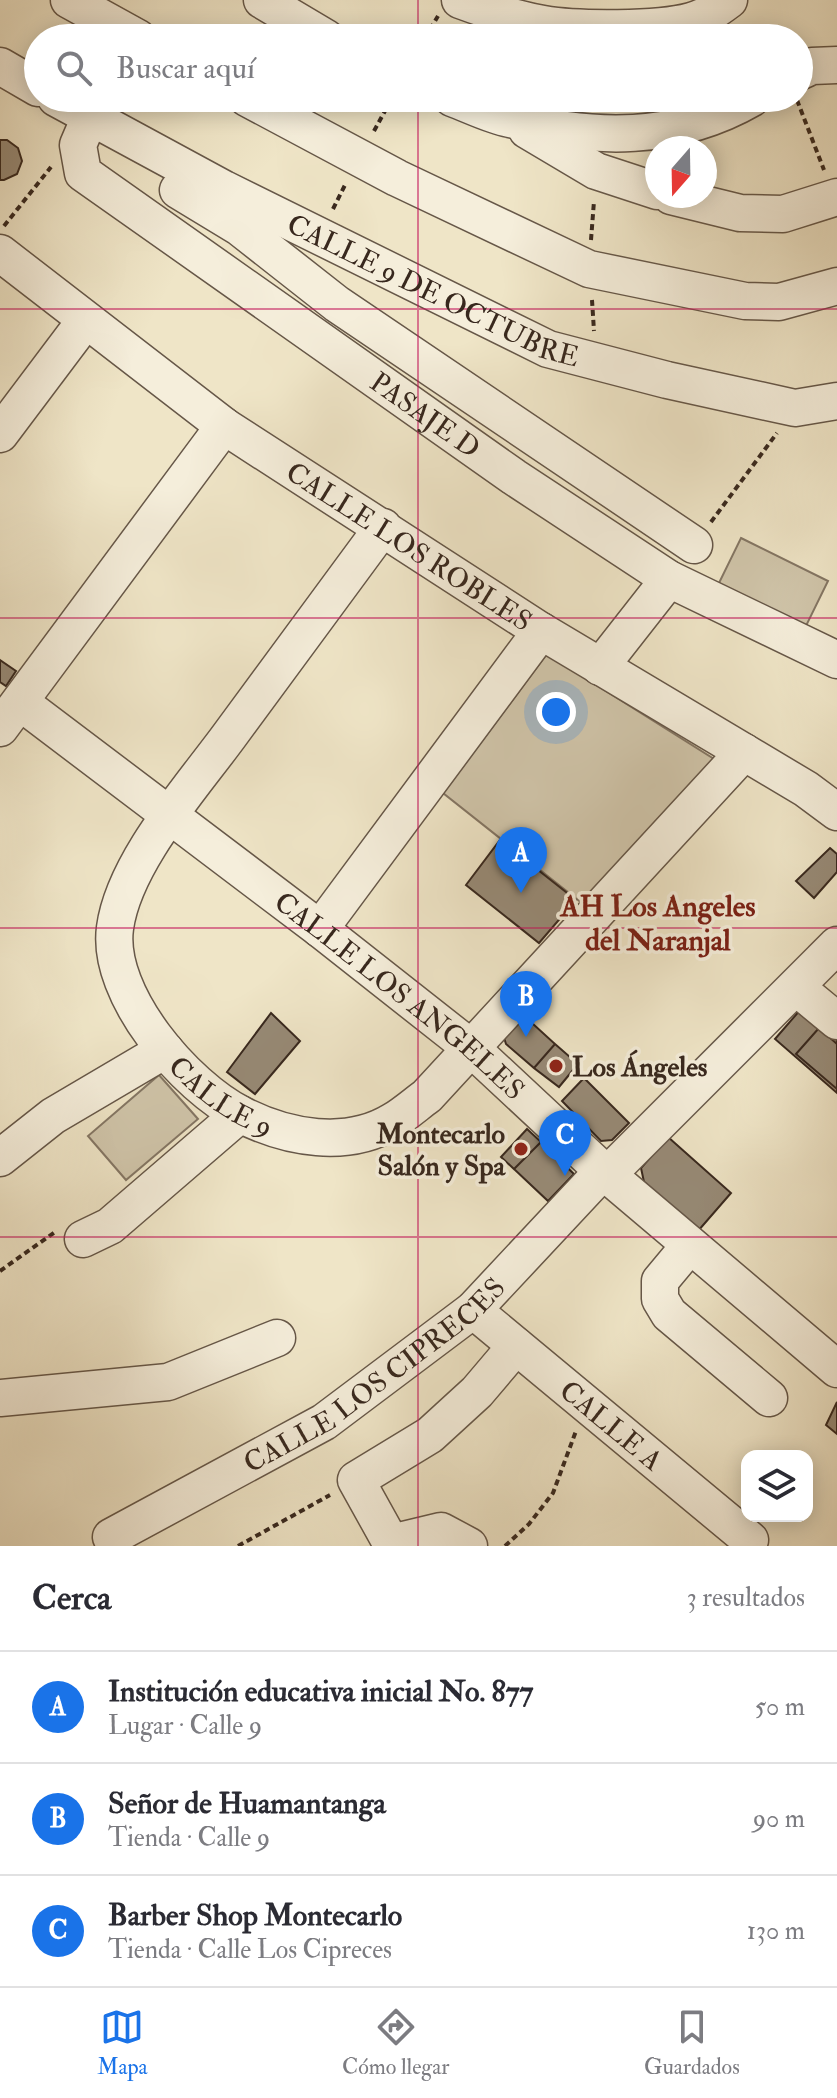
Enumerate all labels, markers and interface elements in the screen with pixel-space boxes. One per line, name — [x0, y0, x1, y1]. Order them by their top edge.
search box — [24, 24, 813, 112]
icon: search — [52, 46, 96, 90]
text: Buscar aquí — [116, 50, 255, 87]
north arrow — [645, 136, 717, 208]
street label: CALLE 9 DE OCTUBRE — [281, 207, 582, 375]
street label: PASAJE D — [363, 365, 486, 467]
street label: CALLE LOS ROBLES — [279, 455, 538, 640]
your location — [536, 692, 576, 732]
pin: A — [495, 827, 547, 893]
street label: CALLE LOS ANGELES — [267, 885, 531, 1108]
district label: AH Los Angeles del Naranjal — [558, 888, 756, 959]
pin: B — [500, 971, 552, 1037]
street label: CALLE 9 — [160, 1049, 277, 1145]
place label: Los Ángeles — [572, 1049, 708, 1085]
marker: Los Ángeles — [547, 1057, 565, 1075]
pin: C — [539, 1110, 591, 1176]
place label: Montecarlo Salón y Spa — [375, 1117, 506, 1184]
marker: Montecarlo Salón y Spa — [512, 1140, 530, 1158]
street label: CALLE LOS CIPRECES — [238, 1271, 513, 1481]
street label: CALLE A — [552, 1373, 669, 1479]
map controls — [741, 1450, 813, 1522]
button: layers — [741, 1450, 813, 1522]
text: Cerca — [32, 1577, 111, 1620]
text: 3 resultados — [687, 1582, 805, 1614]
text: Institución educativa inicial No. 877 — [108, 1673, 533, 1710]
text: A — [50, 1691, 66, 1723]
text: 50 m — [755, 1691, 805, 1723]
text: Lugar · Calle 9 — [108, 1710, 262, 1742]
text: Señor de Huamantanga — [108, 1785, 386, 1822]
text: B — [49, 1803, 67, 1835]
text: 90 m — [753, 1803, 805, 1835]
text: Tienda · Calle 9 — [108, 1822, 270, 1854]
text: Barber Shop Montecarlo — [108, 1897, 402, 1934]
text: C — [48, 1915, 68, 1947]
text: 130 m — [747, 1915, 805, 1947]
text: Tienda · Calle Los Cipreces — [108, 1934, 392, 1966]
tab: Mapa — [97, 2005, 148, 2081]
tab: Cómo llegar — [342, 2005, 449, 2081]
tab: Guardados — [644, 2005, 740, 2081]

